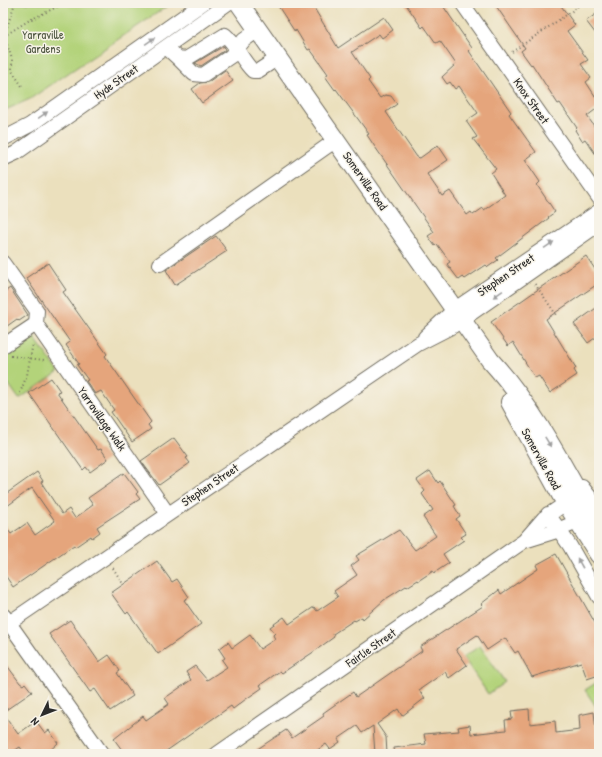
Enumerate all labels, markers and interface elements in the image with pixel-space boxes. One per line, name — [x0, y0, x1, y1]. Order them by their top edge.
park label: Yarraville Gardens — [22, 26, 64, 57]
one-way arrow — [144, 37, 155, 45]
street label: Hyde Street — [90, 60, 142, 103]
street label: Knox Street — [509, 74, 554, 128]
one-way arrow — [38, 111, 48, 119]
street label: Somerville Road — [339, 148, 392, 214]
one-way arrow — [544, 241, 554, 249]
street label: Stephen Street — [474, 249, 538, 300]
one-way arrow — [493, 290, 503, 298]
street label: Yarravillage Walk — [74, 383, 131, 454]
street label: Somerville Road — [518, 425, 565, 493]
one-way arrow — [545, 436, 552, 448]
street label: Stephen Street — [178, 459, 242, 510]
one-way arrow — [576, 557, 583, 569]
street label: Fairlie Street — [341, 624, 400, 672]
north arrow — [22, 695, 62, 735]
text: N — [27, 715, 42, 729]

